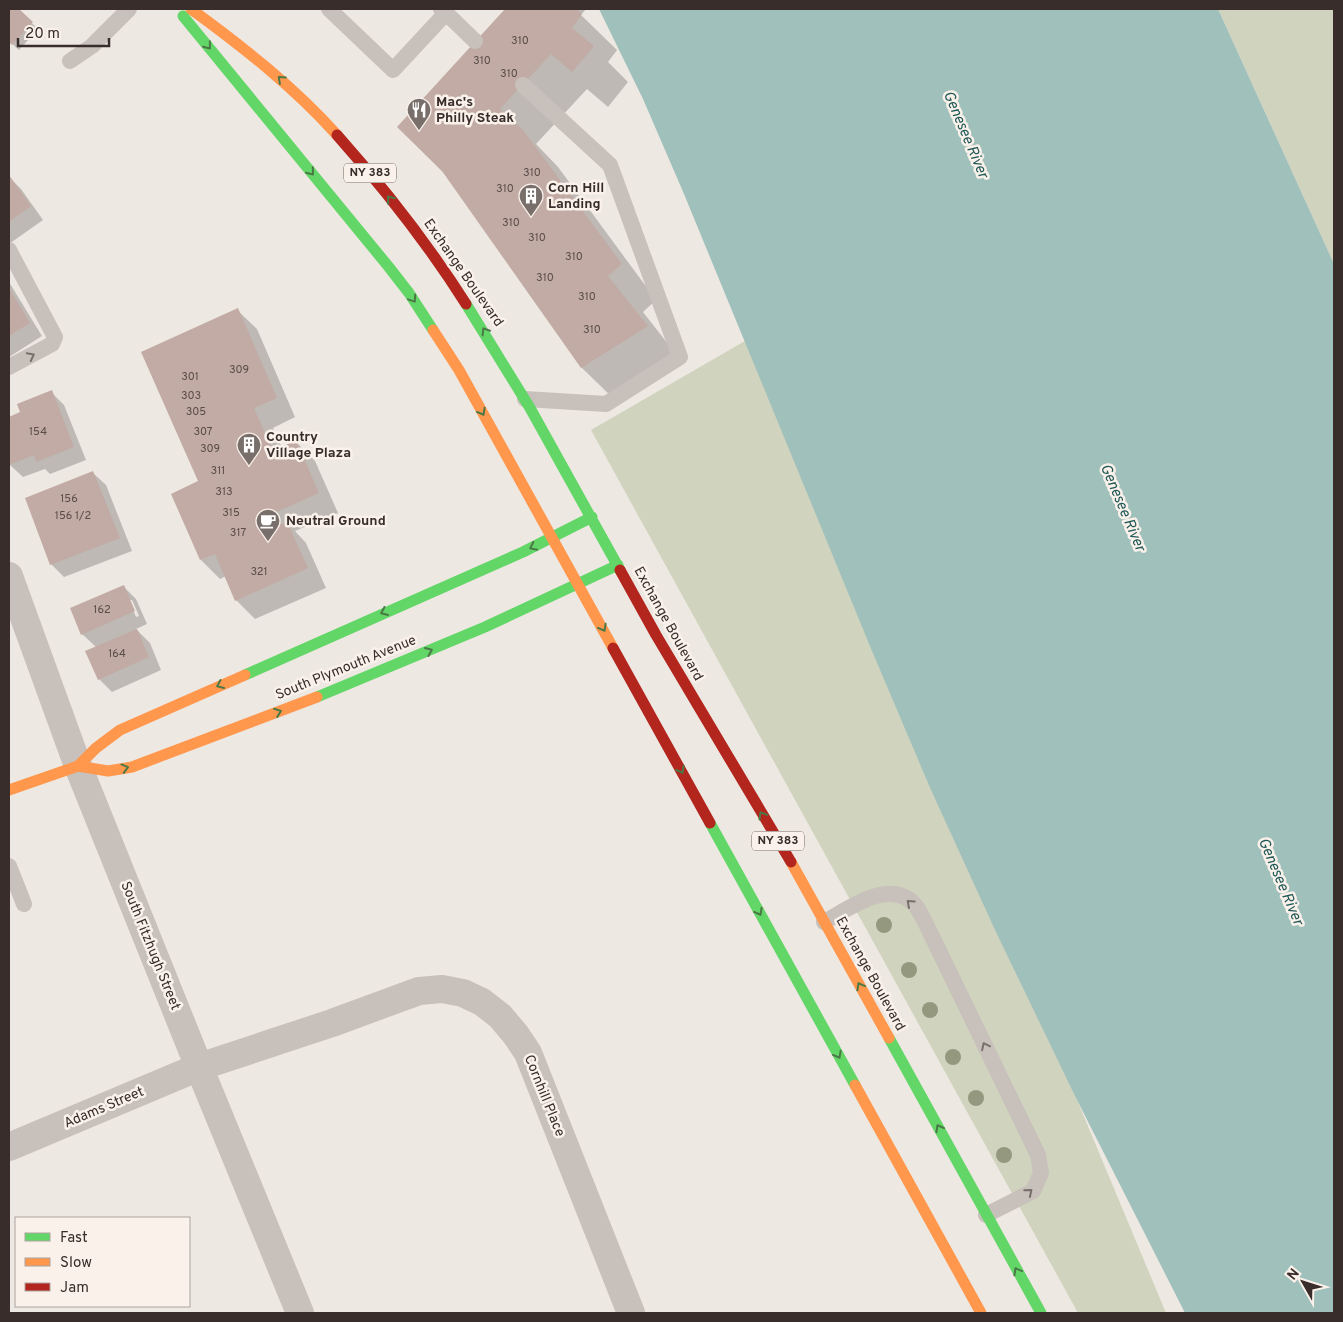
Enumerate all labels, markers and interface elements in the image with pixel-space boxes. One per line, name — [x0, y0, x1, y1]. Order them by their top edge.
scale bar — [18, 15, 109, 47]
text: 20 m — [25, 25, 60, 44]
house number: 310 — [511, 34, 529, 48]
one-way arrow — [203, 41, 212, 50]
house number: 310 — [473, 54, 491, 68]
house number: 310 — [500, 67, 518, 81]
one-way arrow — [277, 76, 286, 85]
water label: Genesee River — [938, 88, 992, 183]
place label: Mac's Philly Steak — [436, 94, 514, 127]
restaurant icon: Mac's Philly Steak — [406, 97, 432, 131]
road number: NY 383 — [344, 164, 396, 182]
one-way arrow — [306, 166, 314, 175]
house number: 310 — [523, 166, 541, 180]
place label: Corn Hill Landing — [548, 180, 604, 213]
house number: 310 — [496, 182, 514, 196]
building icon: Corn Hill Landing — [518, 183, 544, 217]
one-way arrow — [387, 195, 396, 204]
street label: Exchange Boulevard — [419, 216, 507, 330]
house number: 310 — [502, 216, 520, 230]
house number: 310 — [528, 231, 546, 245]
house number: 310 — [565, 250, 583, 264]
house number: 310 — [536, 271, 554, 285]
house number: 310 — [578, 290, 596, 304]
one-way arrow — [407, 293, 416, 303]
house number: 310 — [583, 323, 601, 337]
one-way arrow — [481, 327, 491, 336]
one-way arrow — [25, 352, 34, 362]
house number: 309 — [229, 363, 249, 377]
house number: 301 — [181, 370, 199, 384]
house number: 303 — [181, 389, 201, 403]
house number: 305 — [186, 405, 206, 419]
one-way arrow — [476, 407, 486, 416]
house number: 154 — [29, 425, 47, 439]
house number: 307 — [194, 425, 213, 439]
place label: Country Village Plaza — [266, 429, 351, 462]
building icon: Country Village Plaza — [236, 432, 262, 466]
house number: 309 — [200, 442, 220, 456]
water label: Genesee River — [1095, 461, 1149, 556]
house number: 311 — [211, 464, 225, 478]
house number: 313 — [215, 485, 233, 499]
house number: 156 — [60, 492, 78, 506]
house number: 315 — [222, 506, 240, 520]
cafe icon: Neutral Ground — [255, 508, 281, 542]
house number: 156 1/2 — [55, 509, 91, 523]
place label: Neutral Ground — [286, 513, 386, 530]
house number: 317 — [230, 526, 246, 540]
one-way arrow — [529, 541, 538, 551]
street label: Exchange Boulevard — [630, 564, 706, 684]
house number: 321 — [250, 565, 268, 579]
house number: 162 — [93, 603, 111, 617]
one-way arrow — [380, 606, 389, 617]
one-way arrow — [596, 622, 606, 631]
street label: South Plymouth Avenue — [273, 632, 419, 704]
house number: 164 — [108, 647, 126, 661]
one-way arrow — [424, 647, 432, 657]
one-way arrow — [216, 679, 225, 690]
one-way arrow — [273, 708, 282, 718]
one-way arrow — [121, 763, 130, 774]
one-way arrow — [675, 765, 685, 774]
one-way arrow — [758, 811, 768, 820]
road number: NY 383 — [752, 831, 804, 850]
water label: Genesee River — [1253, 835, 1307, 930]
street label: South Fitzhugh Street — [116, 879, 184, 1013]
one-way arrow — [907, 900, 916, 909]
one-way arrow — [753, 907, 763, 916]
street label: Exchange Boulevard — [832, 914, 908, 1034]
one-way arrow — [856, 983, 866, 992]
one-way arrow — [981, 1043, 991, 1052]
one-way arrow — [831, 1049, 841, 1058]
street label: Cornhill Place — [520, 1053, 568, 1139]
street label: Adams Street — [62, 1084, 146, 1132]
one-way arrow — [935, 1124, 945, 1133]
one-way arrow — [1023, 1188, 1032, 1197]
legend — [15, 1217, 190, 1307]
text: Fast — [60, 1229, 88, 1248]
text: Slow — [60, 1254, 92, 1273]
north arrow — [1278, 1257, 1328, 1307]
text: N — [1284, 1266, 1304, 1284]
one-way arrow — [1013, 1267, 1023, 1276]
text: Jam — [60, 1279, 89, 1298]

